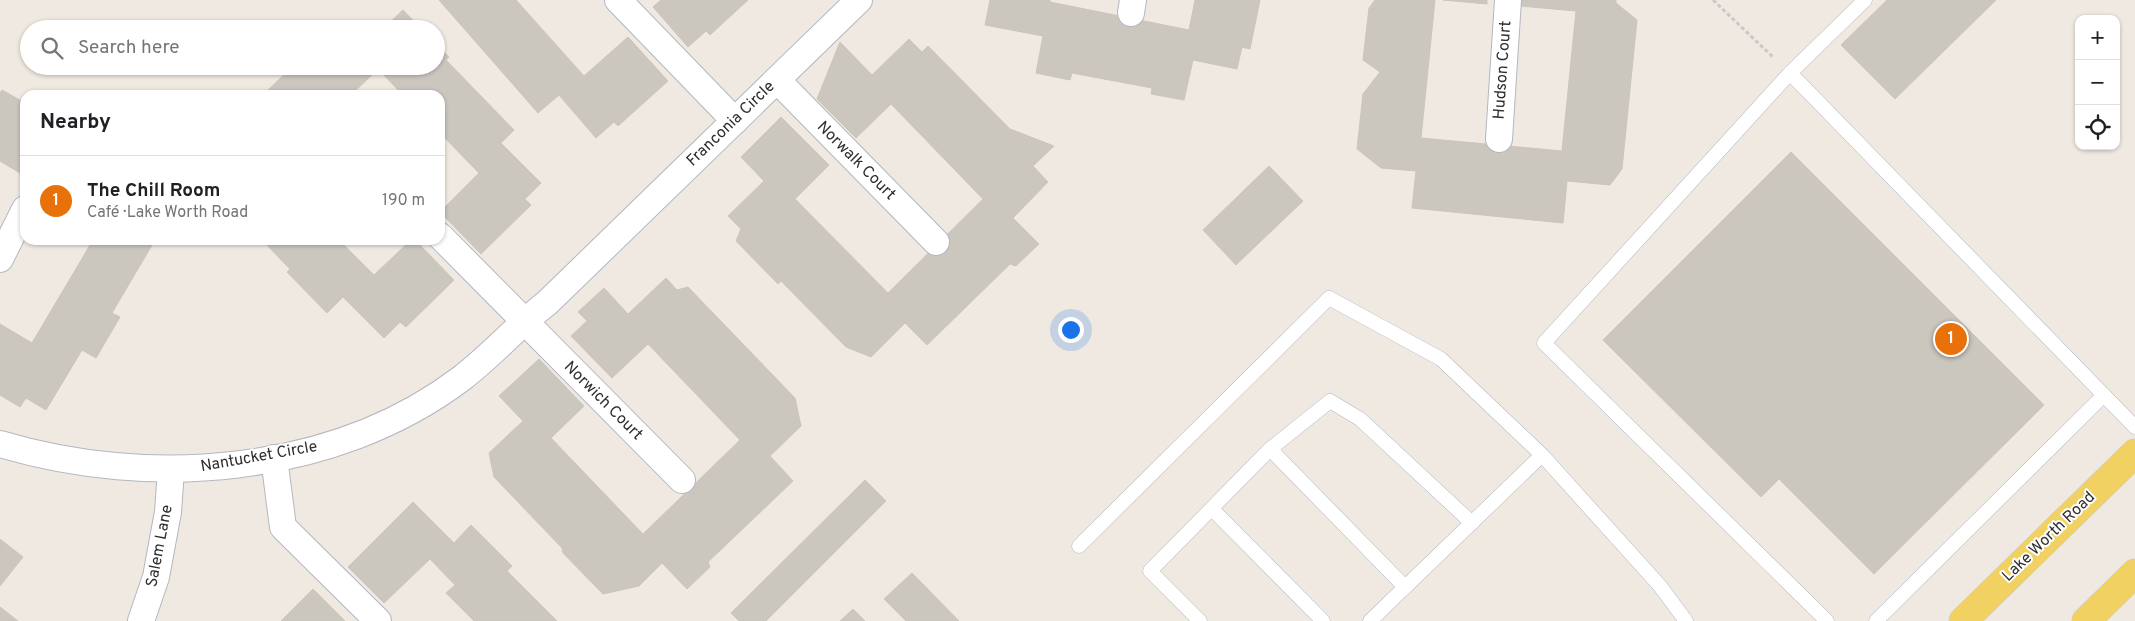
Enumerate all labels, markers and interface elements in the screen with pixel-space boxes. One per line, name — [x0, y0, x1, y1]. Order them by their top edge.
map controls — [2075, 15, 2120, 150]
button: + — [2075, 15, 2120, 60]
search box — [20, 20, 445, 75]
street label: Hudson Court — [1490, 20, 1516, 120]
icon: search — [38, 34, 66, 62]
text: Search here — [78, 36, 180, 60]
button: − — [2075, 60, 2120, 105]
street label: Franconia Circle — [683, 77, 779, 171]
button: locate — [2075, 105, 2120, 150]
text: Nearby — [40, 109, 111, 136]
street label: Norwalk Court — [812, 117, 900, 205]
text: The Chill Room — [87, 179, 220, 203]
text: 1 — [53, 191, 59, 211]
text: 190 m — [382, 191, 425, 211]
text: Café · Lake Worth Road — [87, 203, 248, 223]
your location — [1058, 317, 1084, 343]
pin: 1 — [1935, 320, 1967, 358]
street label: Norwich Court — [559, 357, 647, 445]
street label: Nantucket Circle — [199, 437, 319, 477]
street label: Lake Worth Road — [1998, 488, 2100, 586]
street label: Salem Lane — [142, 503, 178, 589]

